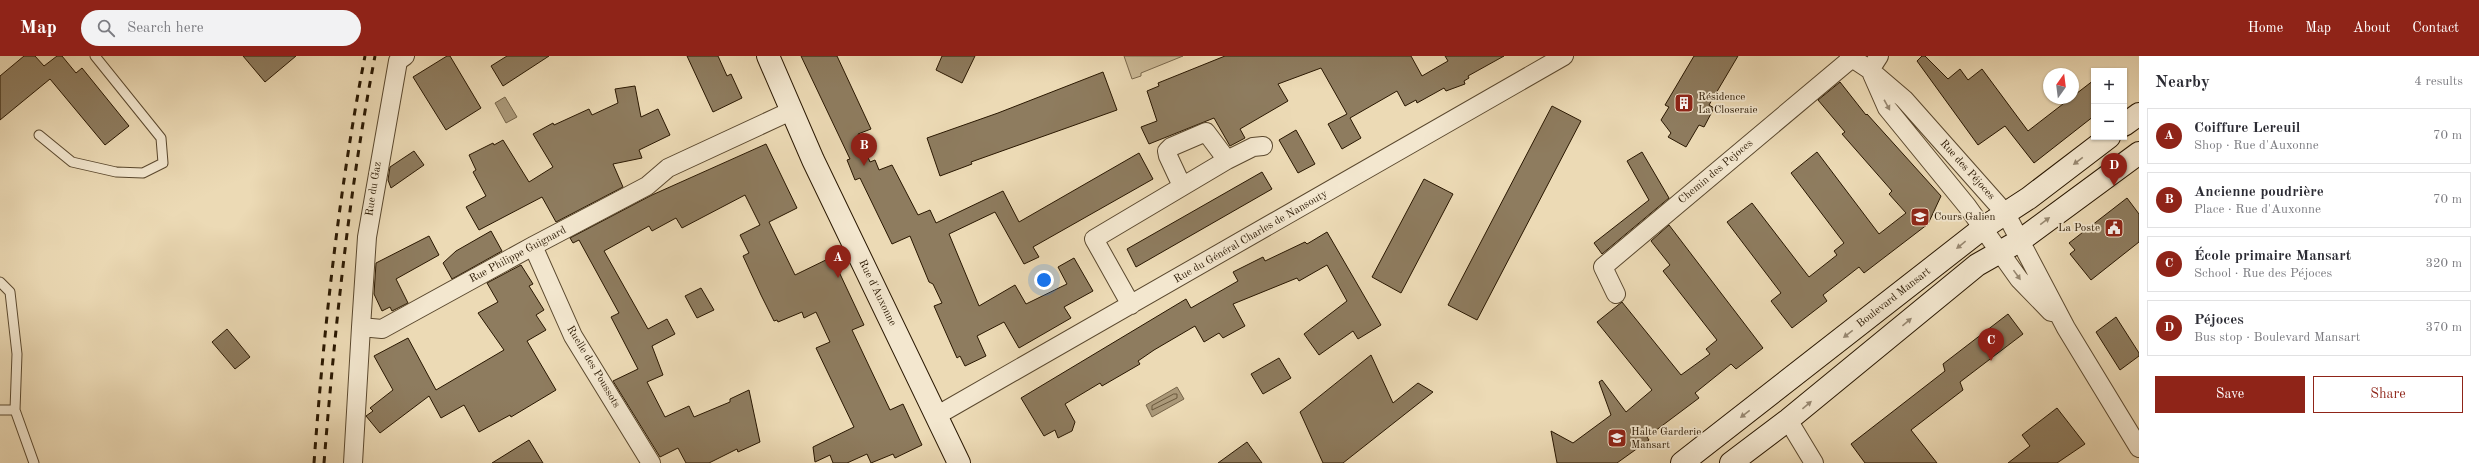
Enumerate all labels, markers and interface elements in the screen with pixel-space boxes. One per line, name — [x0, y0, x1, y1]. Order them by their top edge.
search box — [81, 10, 361, 46]
icon: search — [95, 17, 117, 39]
text: Map — [20, 19, 57, 38]
text: Search here — [127, 21, 204, 36]
text: Home — [2248, 21, 2283, 35]
text: Map — [2305, 21, 2331, 35]
text: About — [2353, 21, 2390, 35]
text: Contact — [2412, 21, 2459, 35]
north arrow — [2043, 68, 2079, 104]
map controls — [2091, 68, 2127, 140]
button: + — [2091, 68, 2127, 104]
text: Nearby — [2155, 74, 2210, 91]
text: 4 results — [2414, 75, 2463, 88]
building icon: Résidence La Closeraie — [1673, 92, 1695, 114]
place label: Résidence La Closeraie — [1698, 92, 1758, 116]
one-way arrow — [1883, 99, 1890, 111]
button: − — [2091, 104, 2127, 140]
text: Coiffure Lereuil — [2194, 121, 2300, 136]
text: A — [2164, 129, 2174, 142]
text: 70 m — [2433, 129, 2462, 142]
pin: B — [851, 133, 877, 166]
street label: Chemin des Pejoces — [1677, 138, 1755, 206]
street label: Rue des Péjoces — [1937, 138, 1997, 202]
text: Shop · Rue d'Auxonne — [2194, 139, 2319, 152]
pin: D — [2101, 153, 2127, 186]
one-way arrow — [2072, 156, 2083, 165]
street label: Rue du Gaz — [364, 161, 384, 217]
text: Ancienne poudrière — [2194, 185, 2324, 200]
street label: Rue du Général Charles de Nansouty — [1172, 188, 1330, 286]
text: B — [2164, 193, 2174, 206]
text: 70 m — [2433, 193, 2462, 206]
text: Place · Rue d'Auxonne — [2194, 203, 2321, 216]
school or university icon: Cours Galien — [1909, 206, 1931, 228]
place label: Cours Galien — [1934, 212, 1995, 223]
one-way arrow — [2040, 217, 2051, 225]
public building icon: La Poste — [2103, 217, 2125, 239]
place label: La Poste — [2058, 223, 2100, 234]
street label: Rue Philippe Guignard — [468, 225, 569, 285]
one-way arrow — [1956, 241, 1967, 250]
pin: A — [825, 245, 851, 278]
text: École primaire Mansart — [2194, 249, 2351, 264]
text: C — [2165, 257, 2173, 270]
text: 320 m — [2425, 257, 2462, 270]
street label: Rue d'Auxonne — [856, 258, 898, 328]
street label: Boulevard Mansart — [1855, 266, 1933, 330]
text: School · Rue des Péjoces — [2194, 267, 2332, 280]
one-way arrow — [2013, 269, 2021, 280]
your location — [1034, 270, 1054, 290]
text: Péjoces — [2194, 313, 2244, 328]
one-way arrow — [1901, 318, 1912, 327]
text: D — [2164, 321, 2174, 334]
text: 370 m — [2425, 321, 2462, 334]
street label: Ruelle des Poussots — [564, 324, 622, 410]
pin: C — [1978, 328, 2004, 361]
one-way arrow — [1842, 330, 1853, 338]
text: Bus stop · Boulevard Mansart — [2194, 331, 2360, 344]
button: Save — [2155, 376, 2305, 413]
button: Share — [2313, 376, 2463, 413]
one-way arrow — [1801, 401, 1812, 410]
one-way arrow — [1740, 409, 1751, 418]
school or university icon: Halte Garderie Mansart — [1606, 427, 1628, 449]
place label: Halte Garderie Mansart — [1631, 427, 1701, 451]

